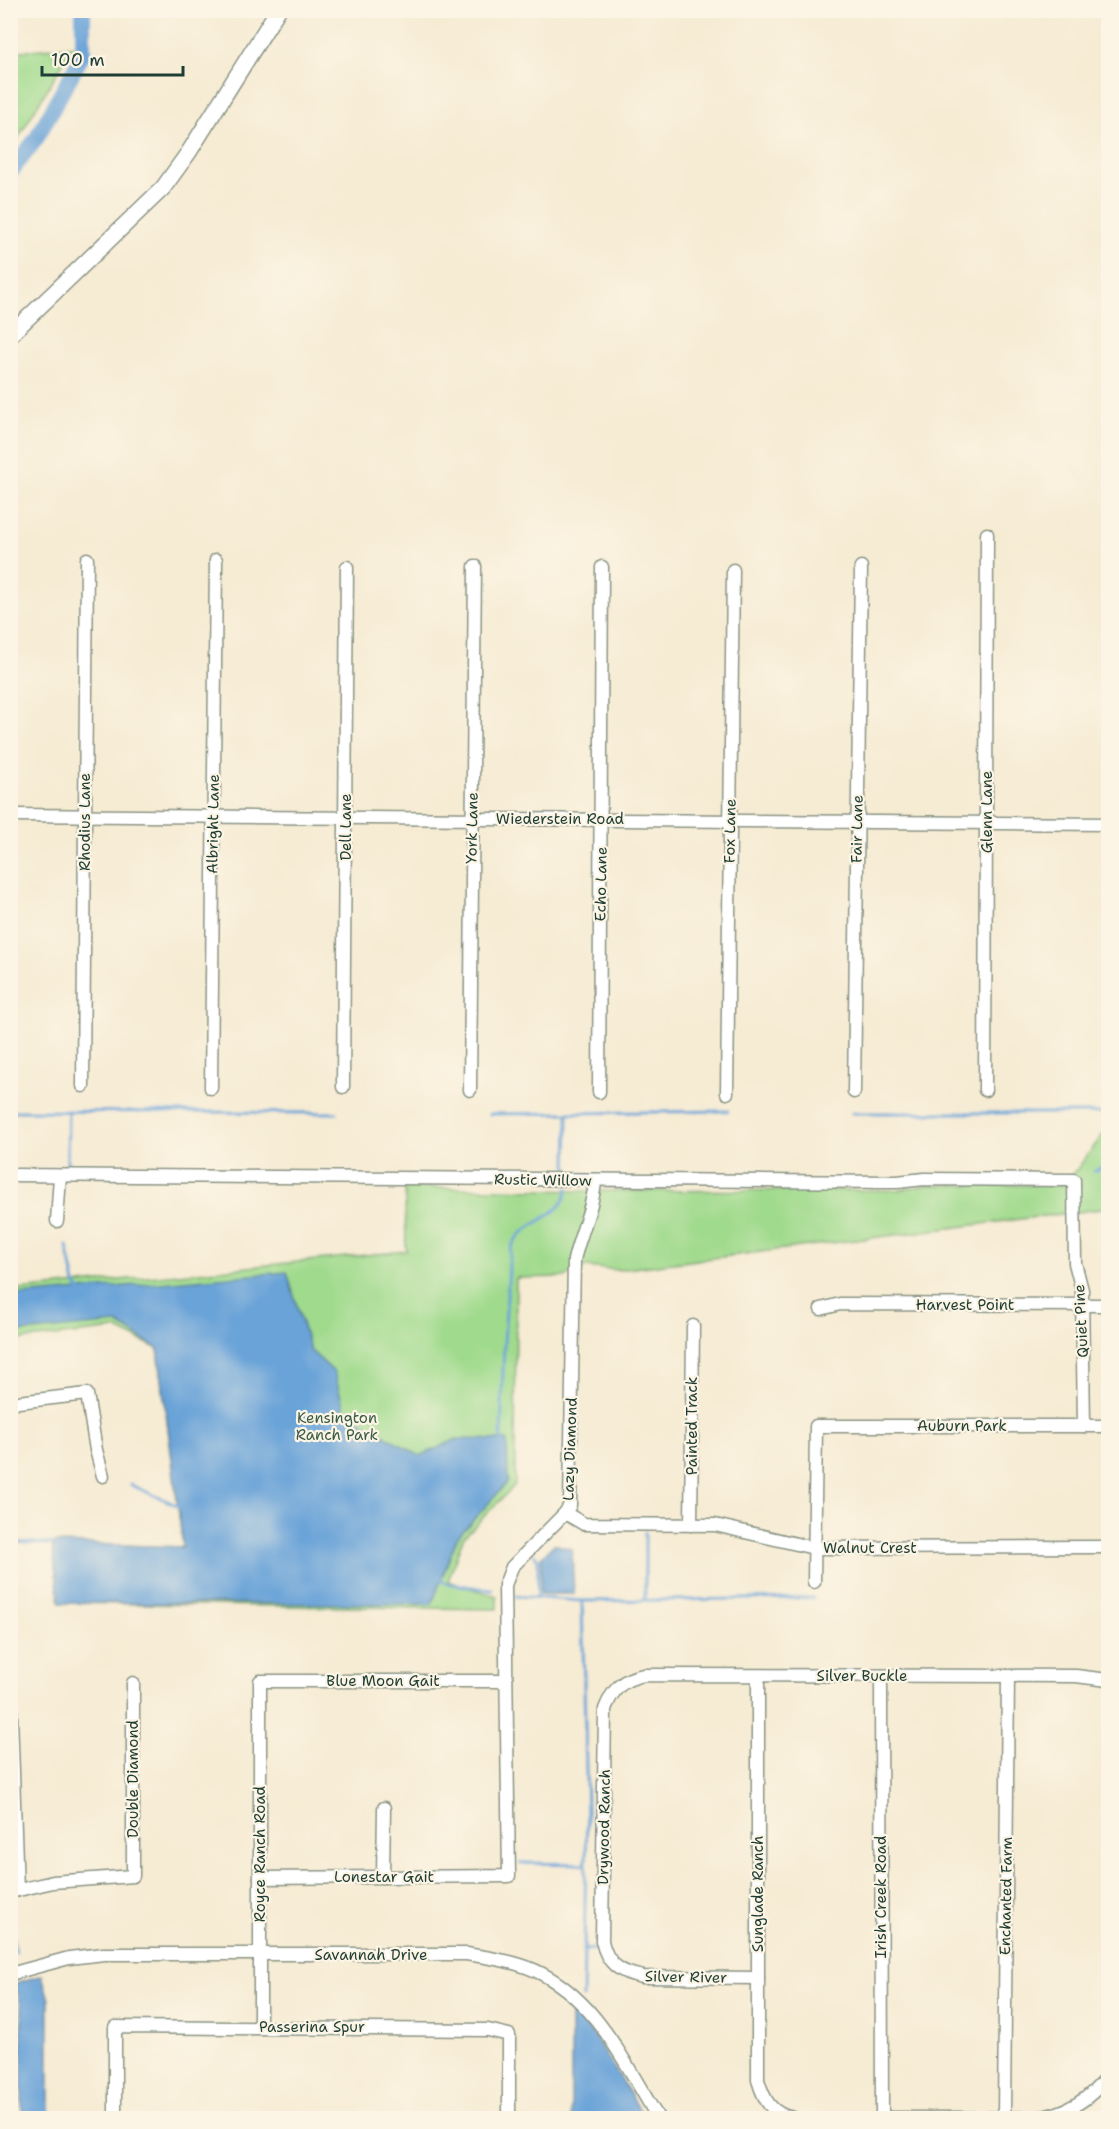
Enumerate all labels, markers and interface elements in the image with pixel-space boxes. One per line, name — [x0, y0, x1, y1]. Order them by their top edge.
scale bar — [42, 39, 183, 77]
text: 100 m — [51, 48, 105, 72]
street label: Glenn Lane — [977, 771, 997, 853]
street label: Rhodius Lane — [75, 773, 95, 871]
street label: Albright Lane — [202, 774, 224, 874]
street label: York Lane — [461, 792, 483, 864]
street label: Dell Lane — [336, 793, 356, 861]
street label: Fair Lane — [846, 795, 868, 863]
street label: Fox Lane — [719, 798, 741, 864]
street label: Wiederstein Road — [496, 809, 625, 829]
street label: Echo Lane — [590, 847, 612, 921]
street label: Rustic Willow — [494, 1169, 592, 1191]
street label: Quiet Pine — [1069, 1284, 1093, 1358]
street label: Harvest Point — [916, 1295, 1014, 1315]
street label: Painted Track — [682, 1377, 702, 1475]
street label: Lazy Diamond — [558, 1396, 582, 1501]
park label: Kensington Ranch Park — [296, 1408, 378, 1445]
street label: Auburn Park — [917, 1416, 1007, 1436]
street label: Walnut Crest — [823, 1538, 917, 1558]
street label: Silver Buckle — [817, 1666, 907, 1686]
street label: Blue Moon Gait — [326, 1671, 440, 1691]
street label: Double Diamond — [123, 1719, 143, 1838]
street label: Drywood Ranch — [593, 1769, 615, 1885]
street label: Royce Ranch Road — [250, 1785, 270, 1922]
street label: Irish Creek Road — [871, 1835, 891, 1958]
street label: Sunglade Ranch — [748, 1836, 768, 1952]
street label: Enchanted Farm — [995, 1837, 1017, 1955]
street label: Lonestar Gait — [334, 1867, 434, 1887]
street label: Savannah Drive — [315, 1945, 427, 1965]
street label: Silver River — [645, 1966, 727, 1988]
street label: Passerina Spur — [259, 2017, 365, 2037]

